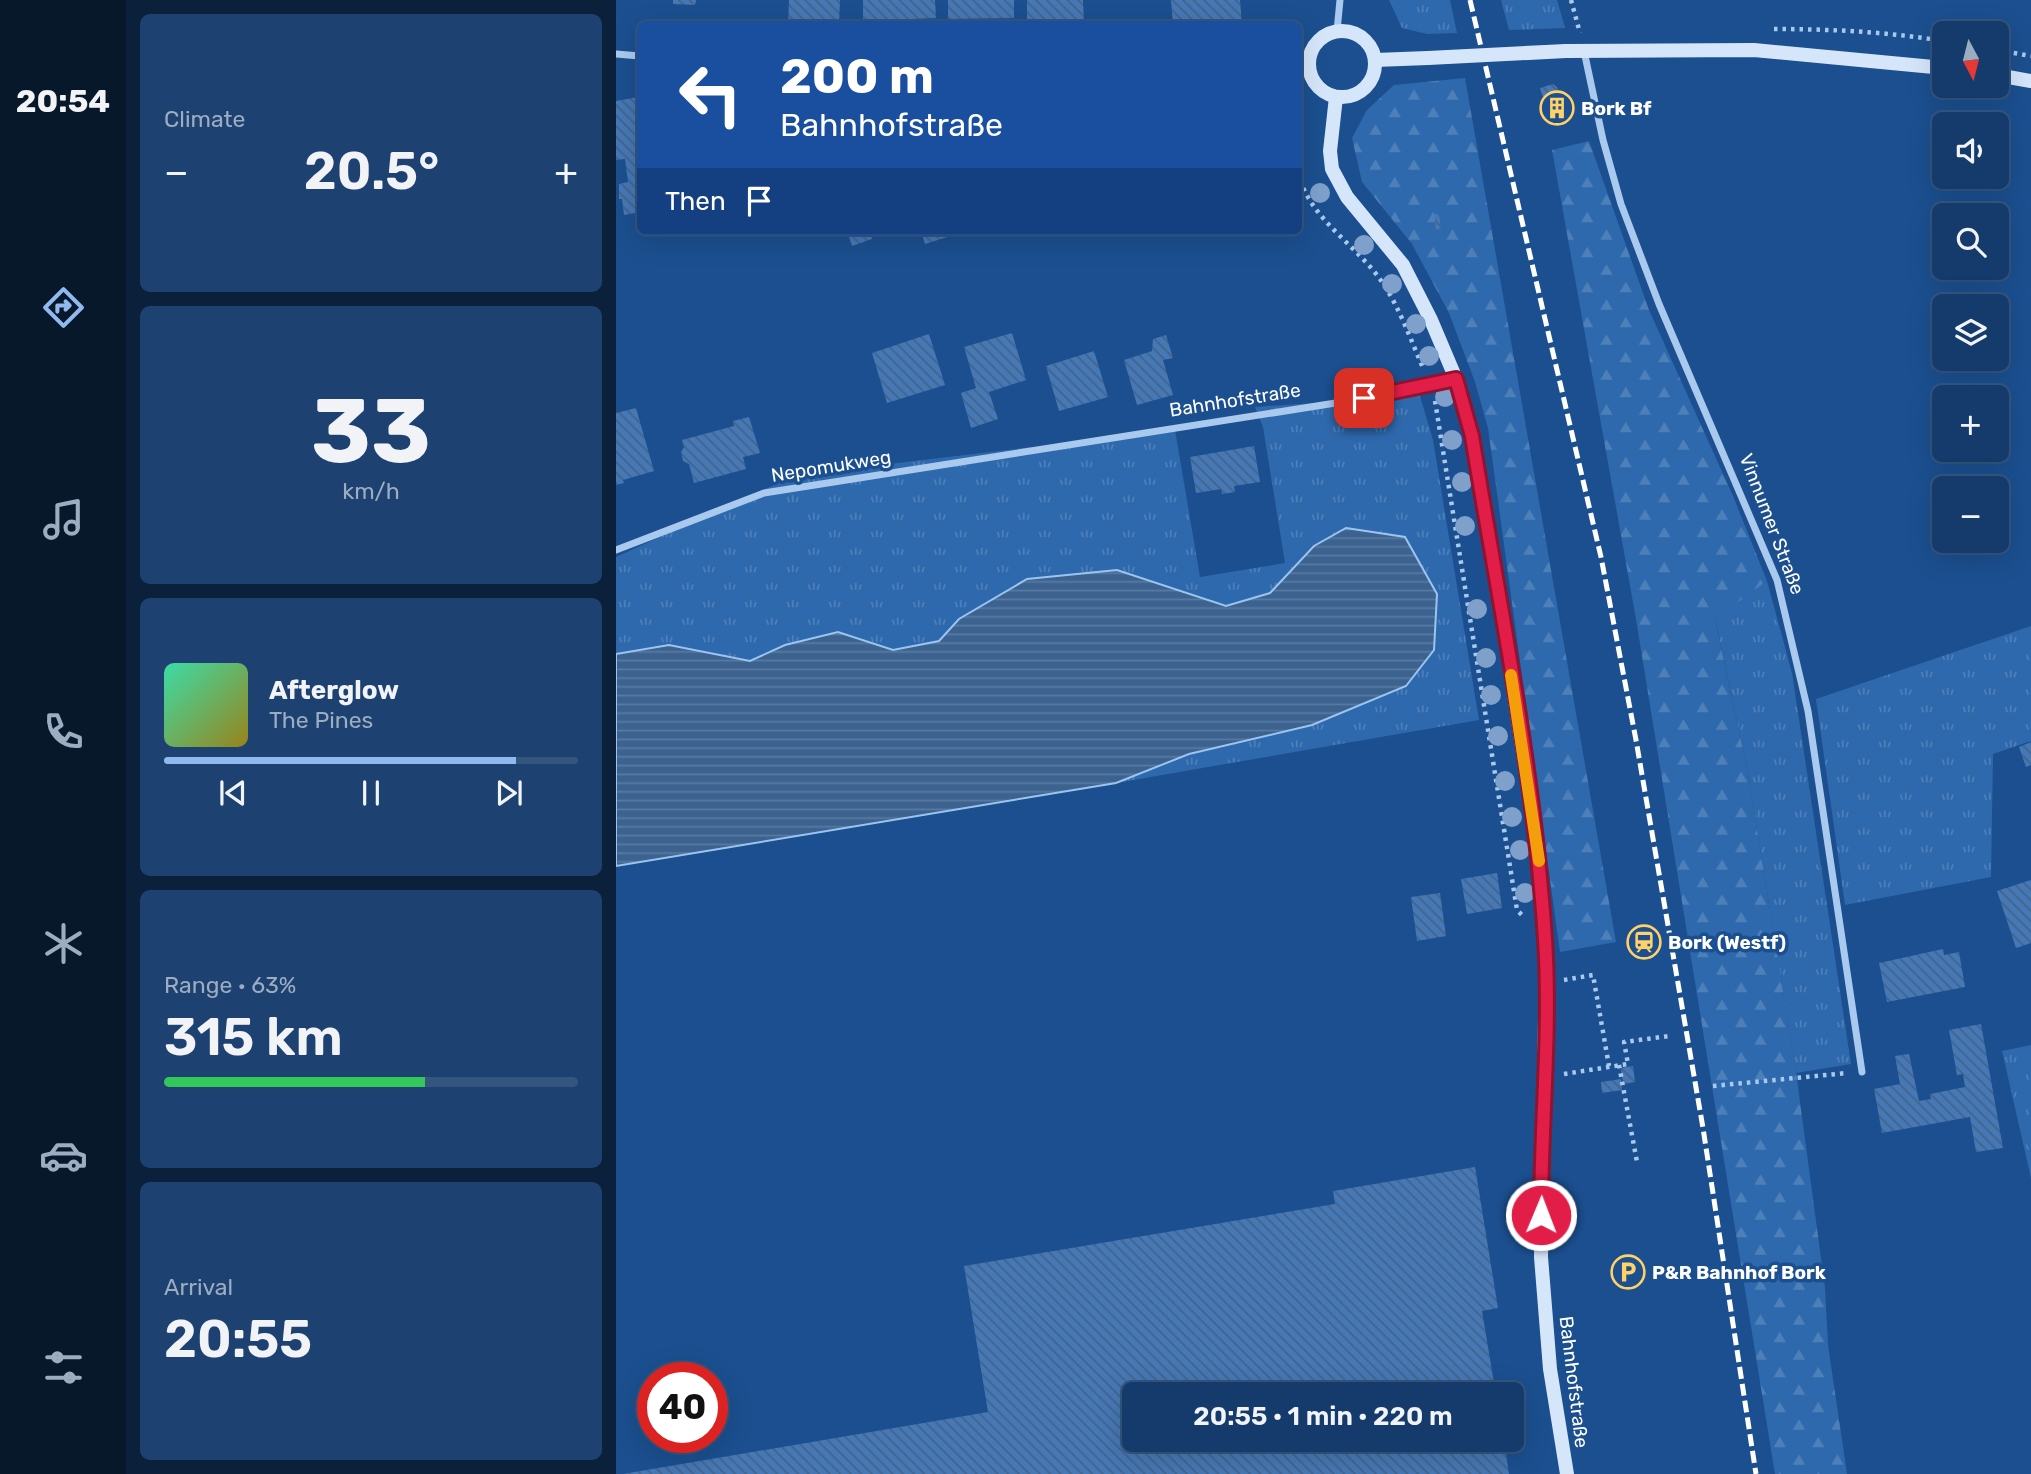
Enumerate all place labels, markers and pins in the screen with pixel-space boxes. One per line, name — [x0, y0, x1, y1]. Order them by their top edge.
building icon: Bork Bf — [1538, 89, 1576, 127]
place label: Bork Bf — [1581, 97, 1652, 120]
pin — [1334, 368, 1394, 428]
station icon: Bork (Westf) — [1625, 923, 1663, 961]
place label: Bork (Westf) — [1668, 931, 1786, 954]
parking icon: P&R Bahnhof Bork — [1609, 1253, 1647, 1291]
place label: P&R Bahnhof Bork — [1652, 1261, 1826, 1284]

